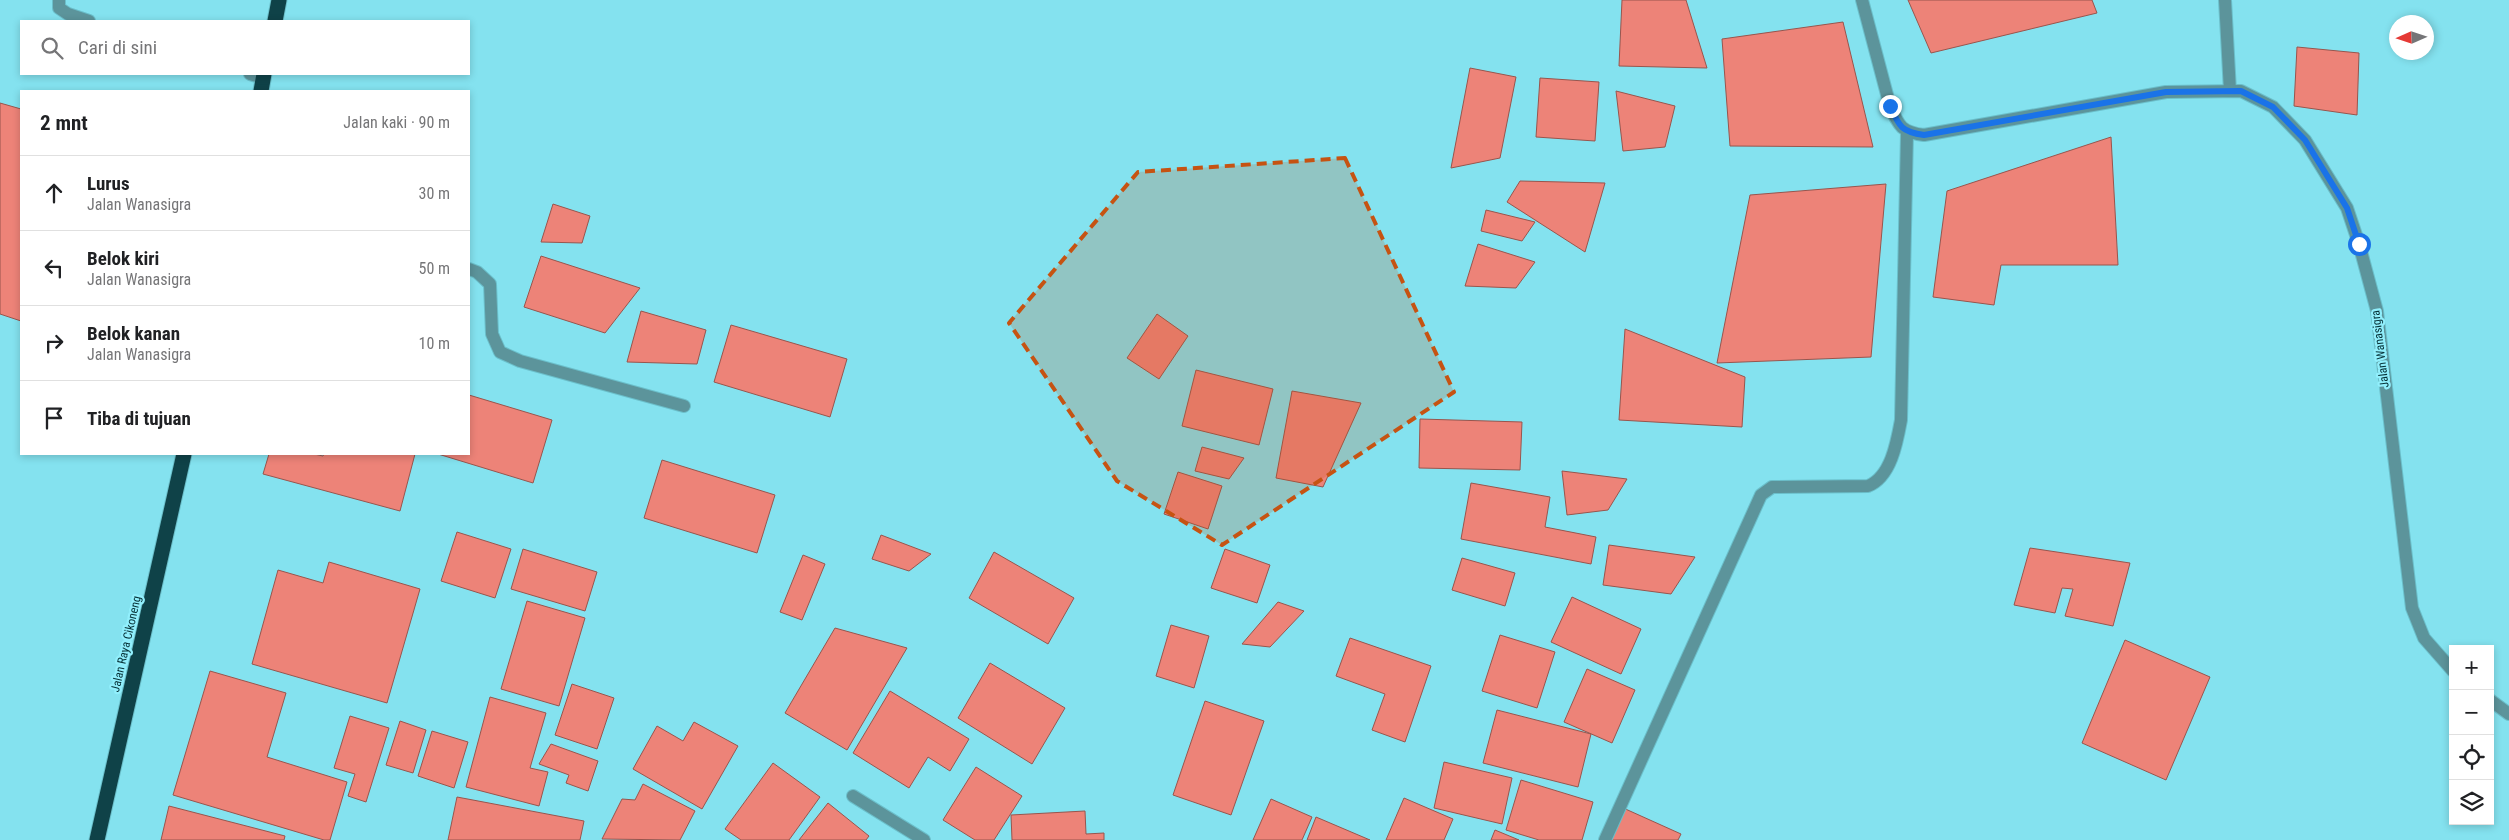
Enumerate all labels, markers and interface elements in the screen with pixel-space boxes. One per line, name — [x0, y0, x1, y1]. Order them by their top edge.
north arrow — [2389, 15, 2434, 60]
search box — [20, 20, 470, 75]
icon: search — [38, 34, 66, 62]
text: Cari di sini — [78, 36, 157, 59]
route end — [1879, 95, 1902, 118]
text: 2 mnt — [40, 111, 88, 135]
text: Jalan kaki · 90 m — [343, 113, 450, 132]
text: Lurus — [87, 172, 130, 195]
icon: ahead — [40, 179, 68, 207]
text: 30 m — [418, 184, 450, 203]
text: Jalan Wanasigra — [87, 195, 191, 214]
route start — [2348, 233, 2371, 256]
text: Belok kiri — [87, 247, 159, 270]
icon: left — [40, 254, 68, 282]
text: 50 m — [418, 259, 450, 278]
text: Jalan Wanasigra — [87, 270, 191, 289]
street label: Jalan Wanasigra — [2368, 309, 2392, 389]
text: Belok kanan — [87, 322, 180, 345]
icon: right — [40, 329, 68, 357]
text: 10 m — [418, 334, 450, 353]
text: Jalan Wanasigra — [87, 345, 191, 364]
icon: arrive — [40, 404, 68, 432]
text: Tiba di tujuan — [87, 407, 191, 430]
street label: Jalan Raya Cikoneng — [108, 594, 144, 693]
map controls — [2449, 645, 2494, 825]
button: + — [2449, 645, 2494, 690]
button: − — [2449, 690, 2494, 735]
button: locate — [2449, 735, 2494, 780]
button: layers — [2449, 780, 2494, 825]

